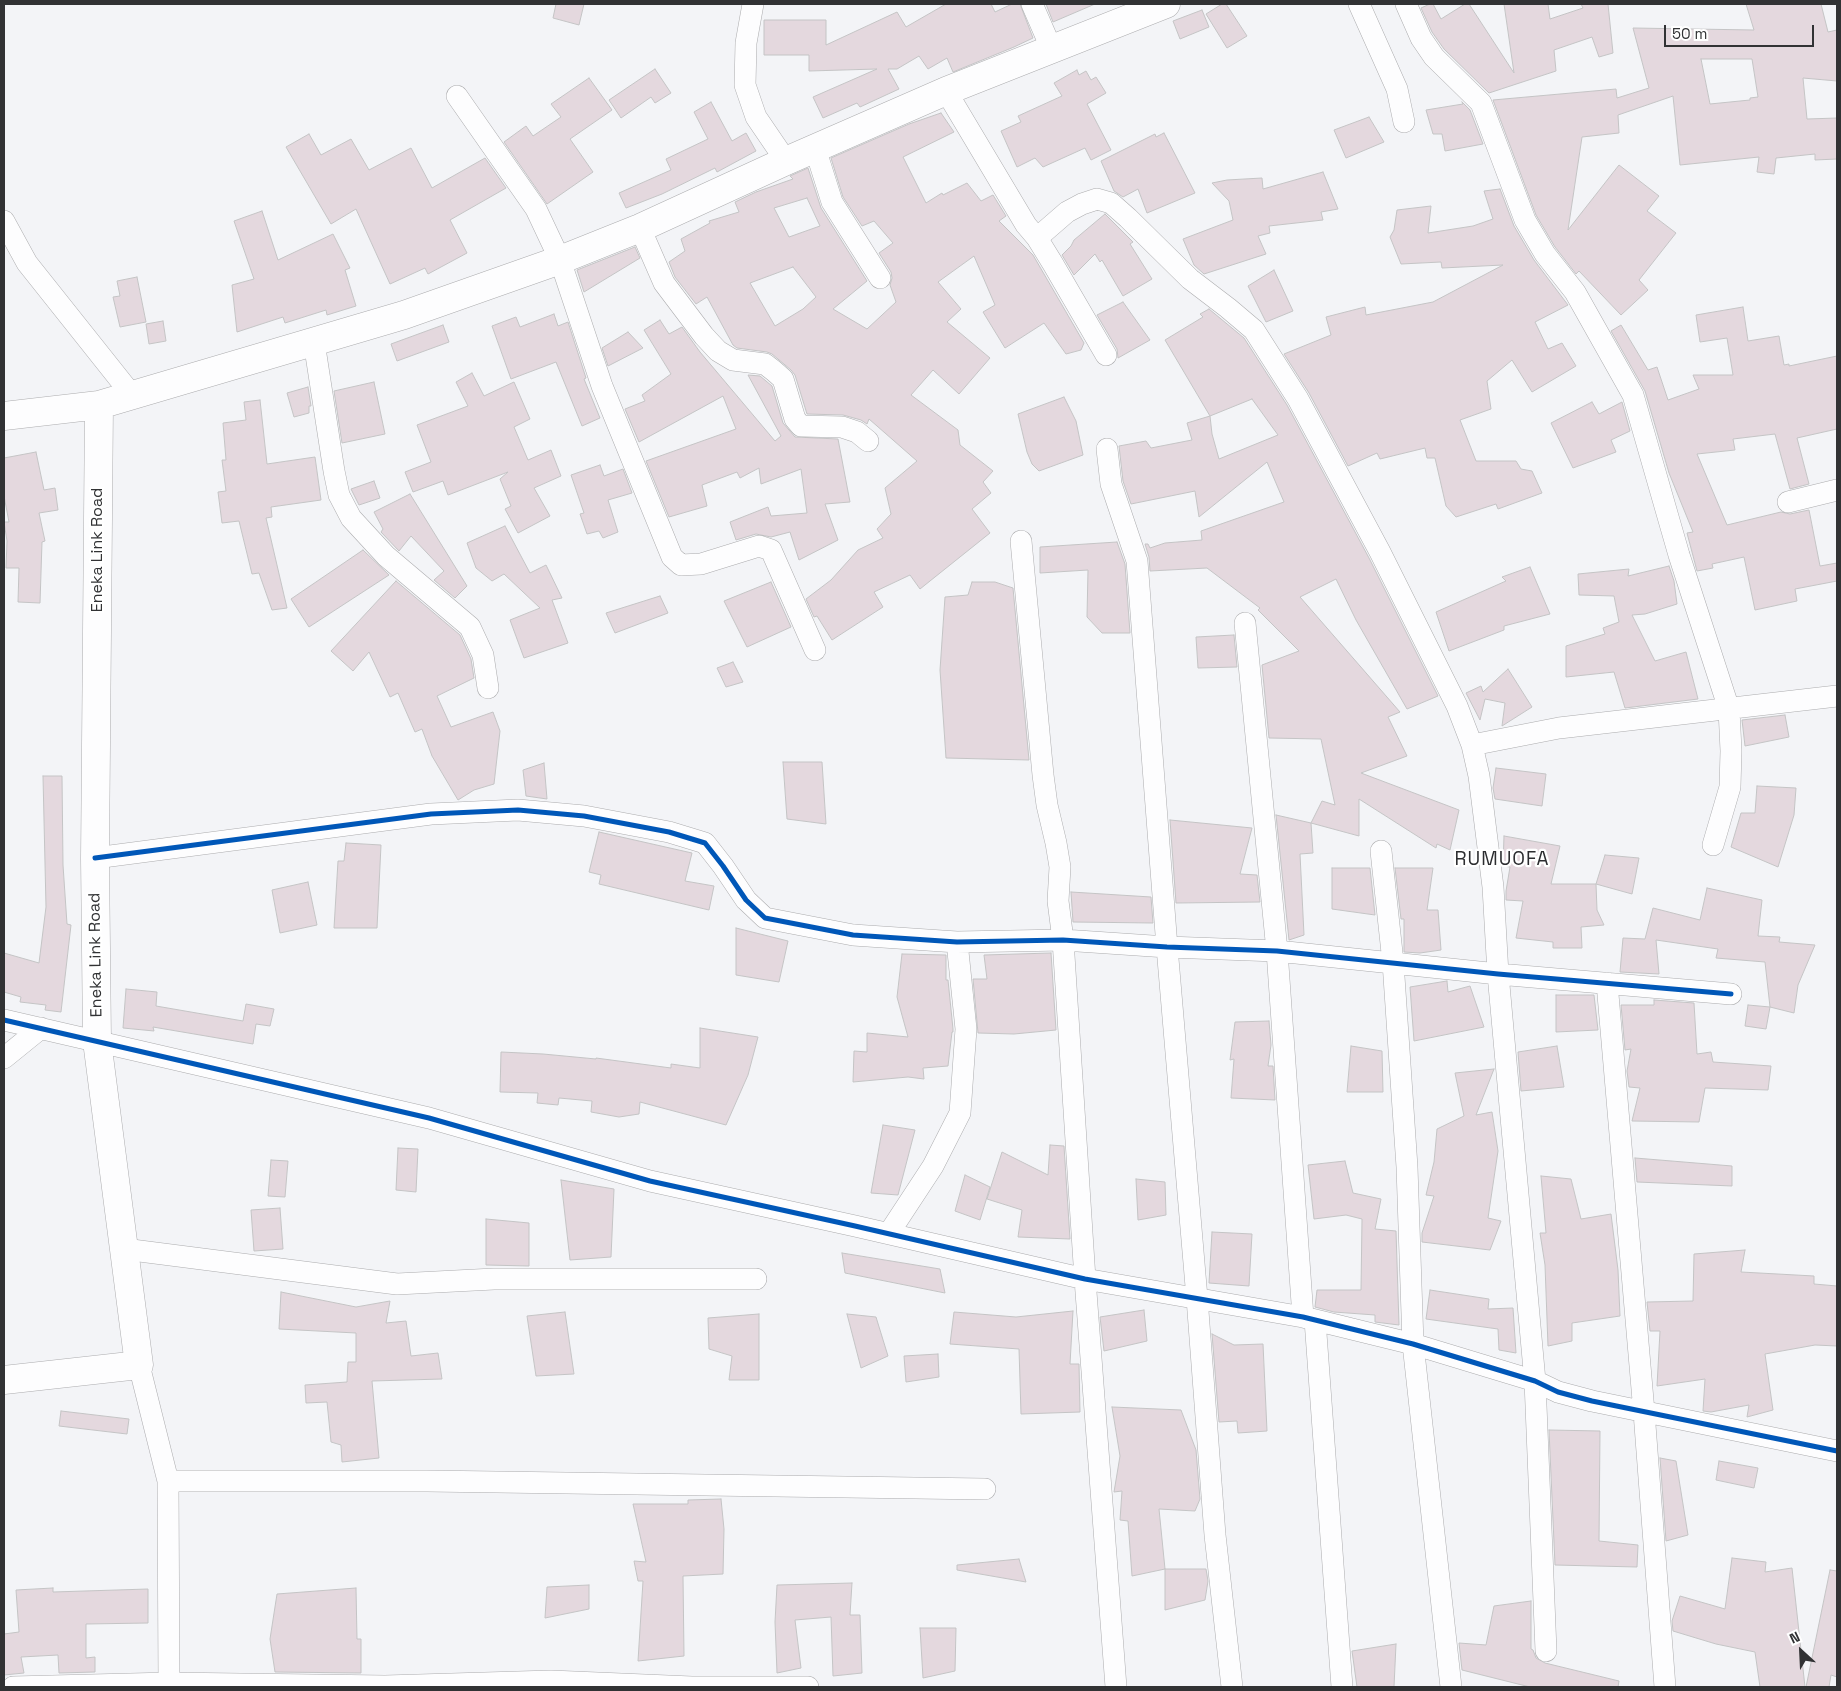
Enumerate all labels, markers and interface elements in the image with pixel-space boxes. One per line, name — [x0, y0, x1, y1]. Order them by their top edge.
scale bar — [1666, 15, 1816, 47]
text: 50 m — [1672, 24, 1707, 43]
street label: Eneka Link Road — [88, 488, 108, 612]
district label: RUMUOFA — [1454, 849, 1550, 871]
street label: Eneka Link Road — [85, 893, 107, 1017]
north arrow — [1776, 1626, 1826, 1676]
text: N — [1787, 1627, 1803, 1648]

